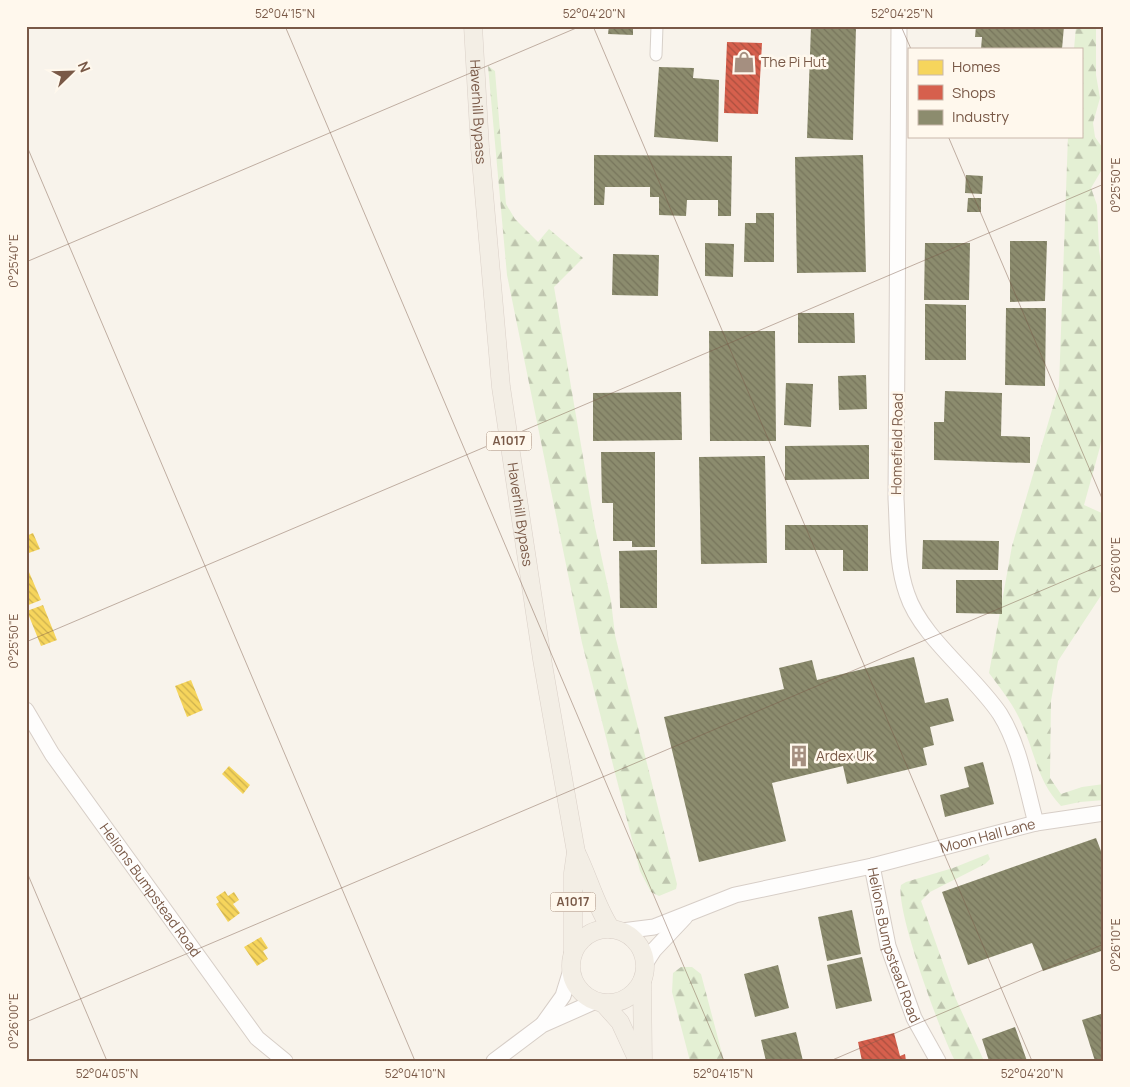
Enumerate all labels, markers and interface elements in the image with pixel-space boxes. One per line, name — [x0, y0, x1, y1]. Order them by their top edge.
text: 52°04'15"N — [255, 5, 315, 22]
text: 52°04'20"N — [563, 5, 625, 22]
text: 52°04'25"N — [871, 5, 933, 22]
north arrow — [48, 48, 98, 98]
legend — [908, 48, 1082, 138]
shop icon: The Pi Hut — [731, 49, 757, 75]
place label: The Pi Hut — [761, 52, 827, 71]
text: Homes — [952, 56, 1001, 77]
text: N — [74, 58, 95, 75]
street label: Haverhill Bypass — [466, 59, 491, 165]
text: Shops — [952, 82, 996, 103]
text: Industry — [952, 106, 1009, 127]
text: 0°25'50"E — [1107, 157, 1124, 212]
text: 0°25'40"E — [5, 234, 22, 288]
street label: Homefield Road — [886, 393, 907, 495]
road number: A1017 — [486, 432, 532, 451]
street label: Haverhill Bypass — [503, 461, 538, 568]
text: 0°26'00"E — [1107, 537, 1124, 593]
text: 0°25'50"E — [5, 613, 22, 668]
building icon: Ardex UK — [786, 743, 812, 769]
place label: Ardex UK — [816, 746, 875, 765]
street label: Moon Hall Lane — [938, 814, 1037, 857]
street label: Helions Bumpstead Road — [96, 819, 205, 961]
street label: Helions Bumpstead Road — [863, 866, 925, 1026]
road number: A1017 — [550, 892, 596, 912]
text: 0°26'10"E — [1107, 918, 1124, 972]
text: 0°26'00"E — [5, 993, 22, 1049]
text: 52°04'05"N — [76, 1065, 138, 1082]
text: 52°04'10"N — [385, 1065, 445, 1082]
text: 52°04'15"N — [693, 1065, 753, 1082]
text: 52°04'20"N — [1001, 1065, 1063, 1082]

